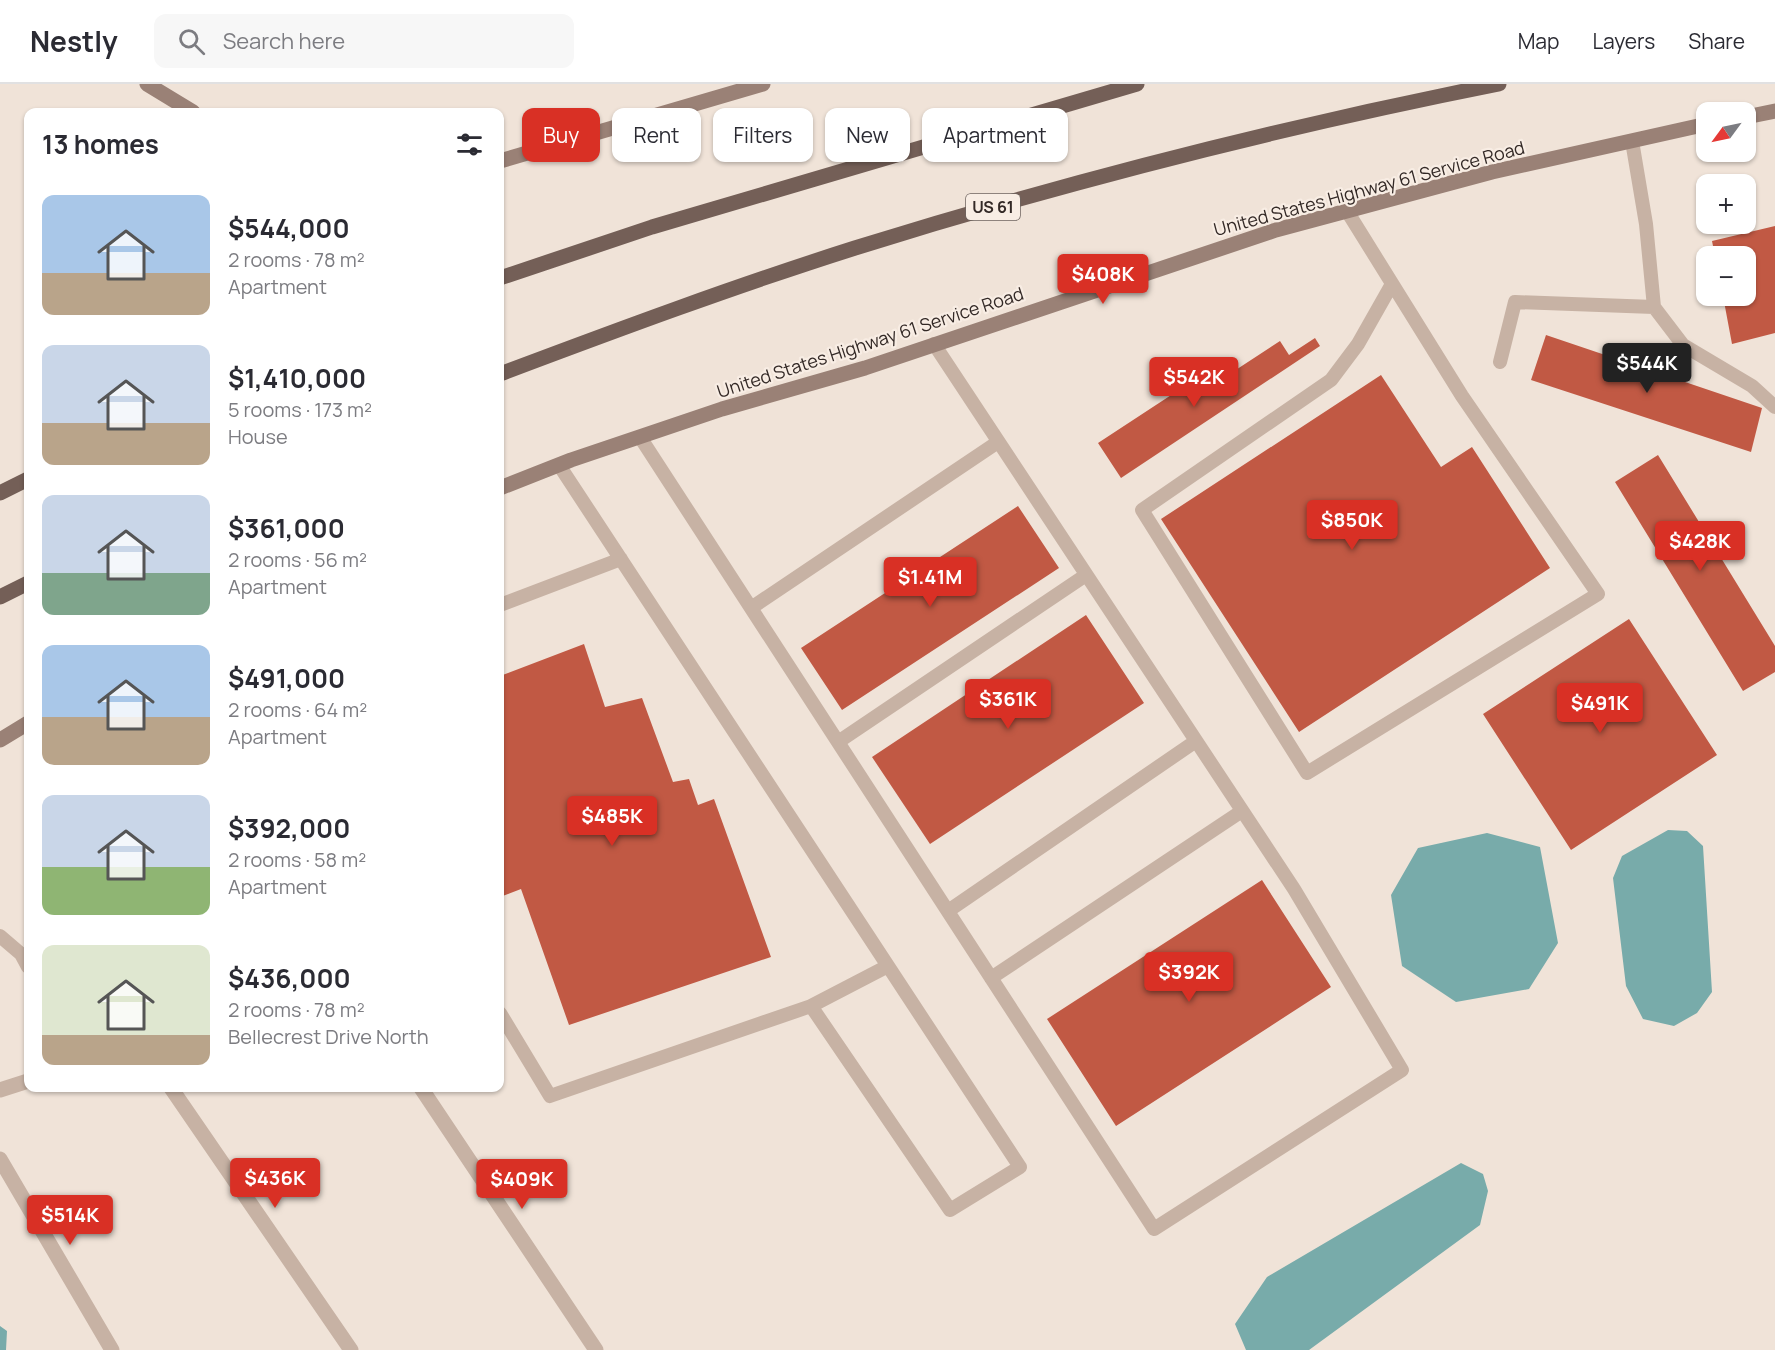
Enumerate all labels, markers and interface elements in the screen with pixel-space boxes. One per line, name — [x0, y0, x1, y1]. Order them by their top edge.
search box — [154, 14, 574, 68]
text: Nestly — [30, 22, 118, 60]
icon: search — [175, 25, 208, 58]
text: Search here — [223, 26, 345, 56]
text: Map — [1518, 27, 1559, 55]
text: Layers — [1592, 27, 1655, 55]
text: Share — [1688, 27, 1745, 55]
north arrow — [1696, 102, 1756, 162]
map controls — [1696, 102, 1756, 306]
chip: Buy — [522, 108, 600, 162]
chip: Rent — [612, 108, 701, 162]
chip: Filters — [713, 108, 813, 162]
chip: New — [825, 108, 910, 162]
chip: Apartment — [922, 108, 1068, 162]
text: 13 homes — [42, 126, 159, 162]
icon: filters — [453, 128, 486, 161]
street label: United States Highway 61 Service Road — [1211, 135, 1527, 241]
button: + — [1696, 174, 1756, 234]
road number: US 61 — [966, 194, 1020, 220]
text: $544,000 — [228, 210, 350, 246]
icon: home — [90, 219, 162, 291]
text: 2 rooms · 78 m² — [228, 246, 365, 273]
button: − — [1696, 246, 1756, 306]
pin: $408K — [1061, 254, 1145, 305]
text: $408K — [1071, 260, 1135, 287]
text: Apartment — [228, 273, 327, 300]
street label: United States Highway 61 Service Road — [714, 281, 1026, 403]
pin: $544K — [1605, 343, 1689, 394]
text: $544K — [1616, 349, 1678, 376]
pin: $542K — [1152, 357, 1236, 408]
text: $1,410,000 — [228, 360, 366, 396]
text: $542K — [1163, 363, 1225, 390]
icon: home — [90, 369, 162, 441]
text: 5 rooms · 173 m² — [228, 396, 372, 423]
text: House — [228, 423, 288, 450]
pin: $850K — [1310, 500, 1394, 551]
text: $850K — [1321, 506, 1383, 533]
text: $361,000 — [228, 510, 345, 546]
icon: home — [90, 519, 162, 591]
pin: $428K — [1658, 521, 1742, 572]
text: $428K — [1669, 527, 1731, 554]
text: 2 rooms · 56 m² — [228, 546, 367, 573]
pin: $1.41M — [881, 557, 979, 608]
text: $1.41M — [898, 563, 962, 590]
text: Apartment — [228, 573, 327, 600]
text: $491,000 — [228, 660, 345, 696]
icon: home — [90, 669, 162, 741]
pin: $361K — [966, 679, 1050, 730]
pin: $491K — [1558, 683, 1642, 734]
text: $361K — [979, 685, 1037, 712]
text: $491K — [1571, 689, 1629, 716]
text: 2 rooms · 64 m² — [228, 696, 367, 723]
text: Apartment — [228, 723, 327, 750]
pin: $485K — [570, 796, 654, 847]
text: $485K — [581, 802, 643, 829]
text: $392,000 — [228, 810, 350, 846]
icon: home — [90, 819, 162, 891]
text: 2 rooms · 58 m² — [228, 846, 366, 873]
text: Apartment — [228, 873, 327, 900]
pin: $392K — [1147, 952, 1231, 1003]
text: $392K — [1158, 958, 1220, 985]
text: $436,000 — [228, 960, 351, 996]
icon: home — [90, 969, 162, 1041]
text: 2 rooms · 78 m² — [228, 996, 365, 1023]
text: Bellecrest Drive North — [228, 1023, 429, 1050]
pin: $436K — [233, 1158, 317, 1209]
pin: $409K — [480, 1159, 564, 1210]
text: $436K — [244, 1164, 306, 1191]
text: $409K — [490, 1165, 554, 1192]
pin: $514K — [28, 1195, 112, 1246]
text: $514K — [41, 1201, 99, 1228]

